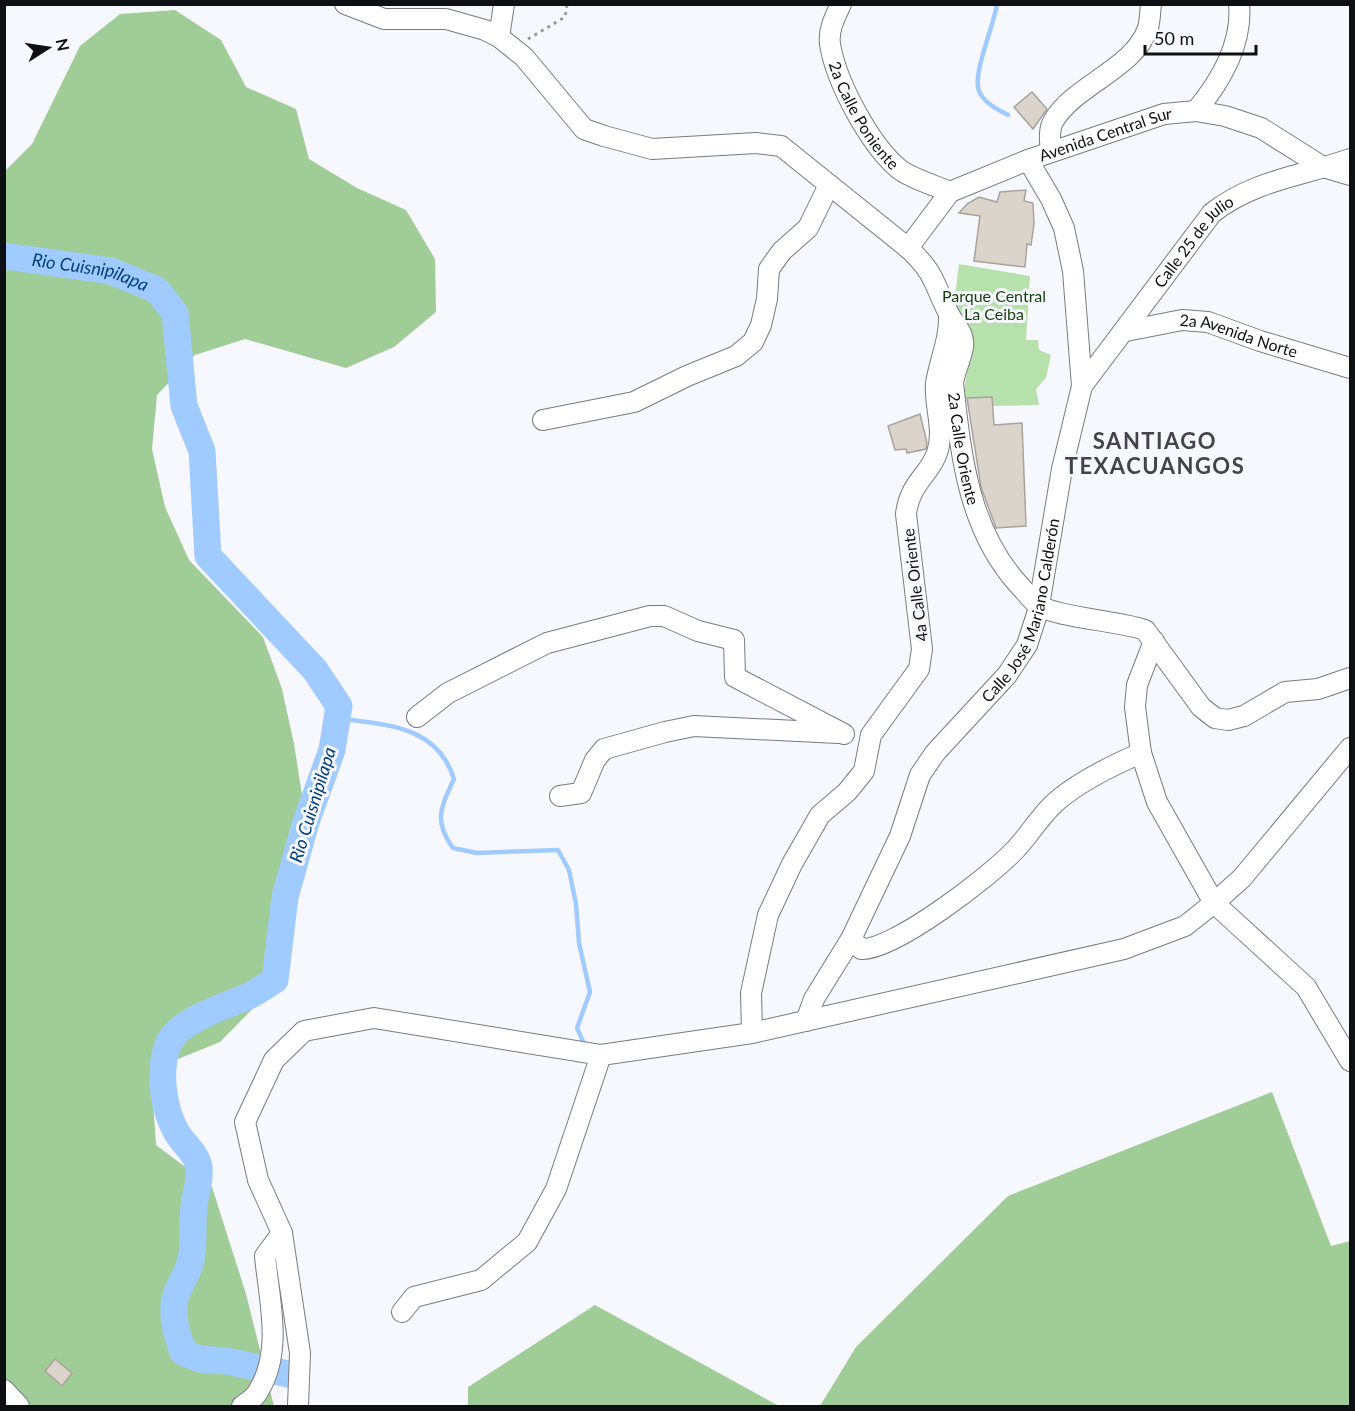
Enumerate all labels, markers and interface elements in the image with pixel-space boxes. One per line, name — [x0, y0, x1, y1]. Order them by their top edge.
north arrow — [18, 18, 78, 78]
scale bar — [1145, 18, 1256, 56]
text: 50 m — [1154, 27, 1194, 49]
text: N — [53, 37, 74, 53]
street label: 2a Calle Poniente — [826, 59, 903, 173]
street label: Avenida Central Sur — [1036, 103, 1173, 165]
street label: Calle 25 de Julio — [1149, 191, 1237, 291]
water label: Rio Cuisnipilapa — [31, 248, 152, 295]
park label: Parque Central La Ceiba — [942, 286, 1046, 323]
street label: 2a Avenida Norte — [1179, 310, 1300, 361]
street label: 2a Calle Oriente — [945, 391, 984, 507]
district label: SANTIAGO TEXACUANGOS — [1065, 427, 1245, 479]
street label: Calle José Mariano Calderón — [977, 517, 1063, 706]
street label: 4a Calle Oriente — [898, 527, 931, 643]
water label: Rio Cuisnipilapa — [284, 744, 340, 865]

